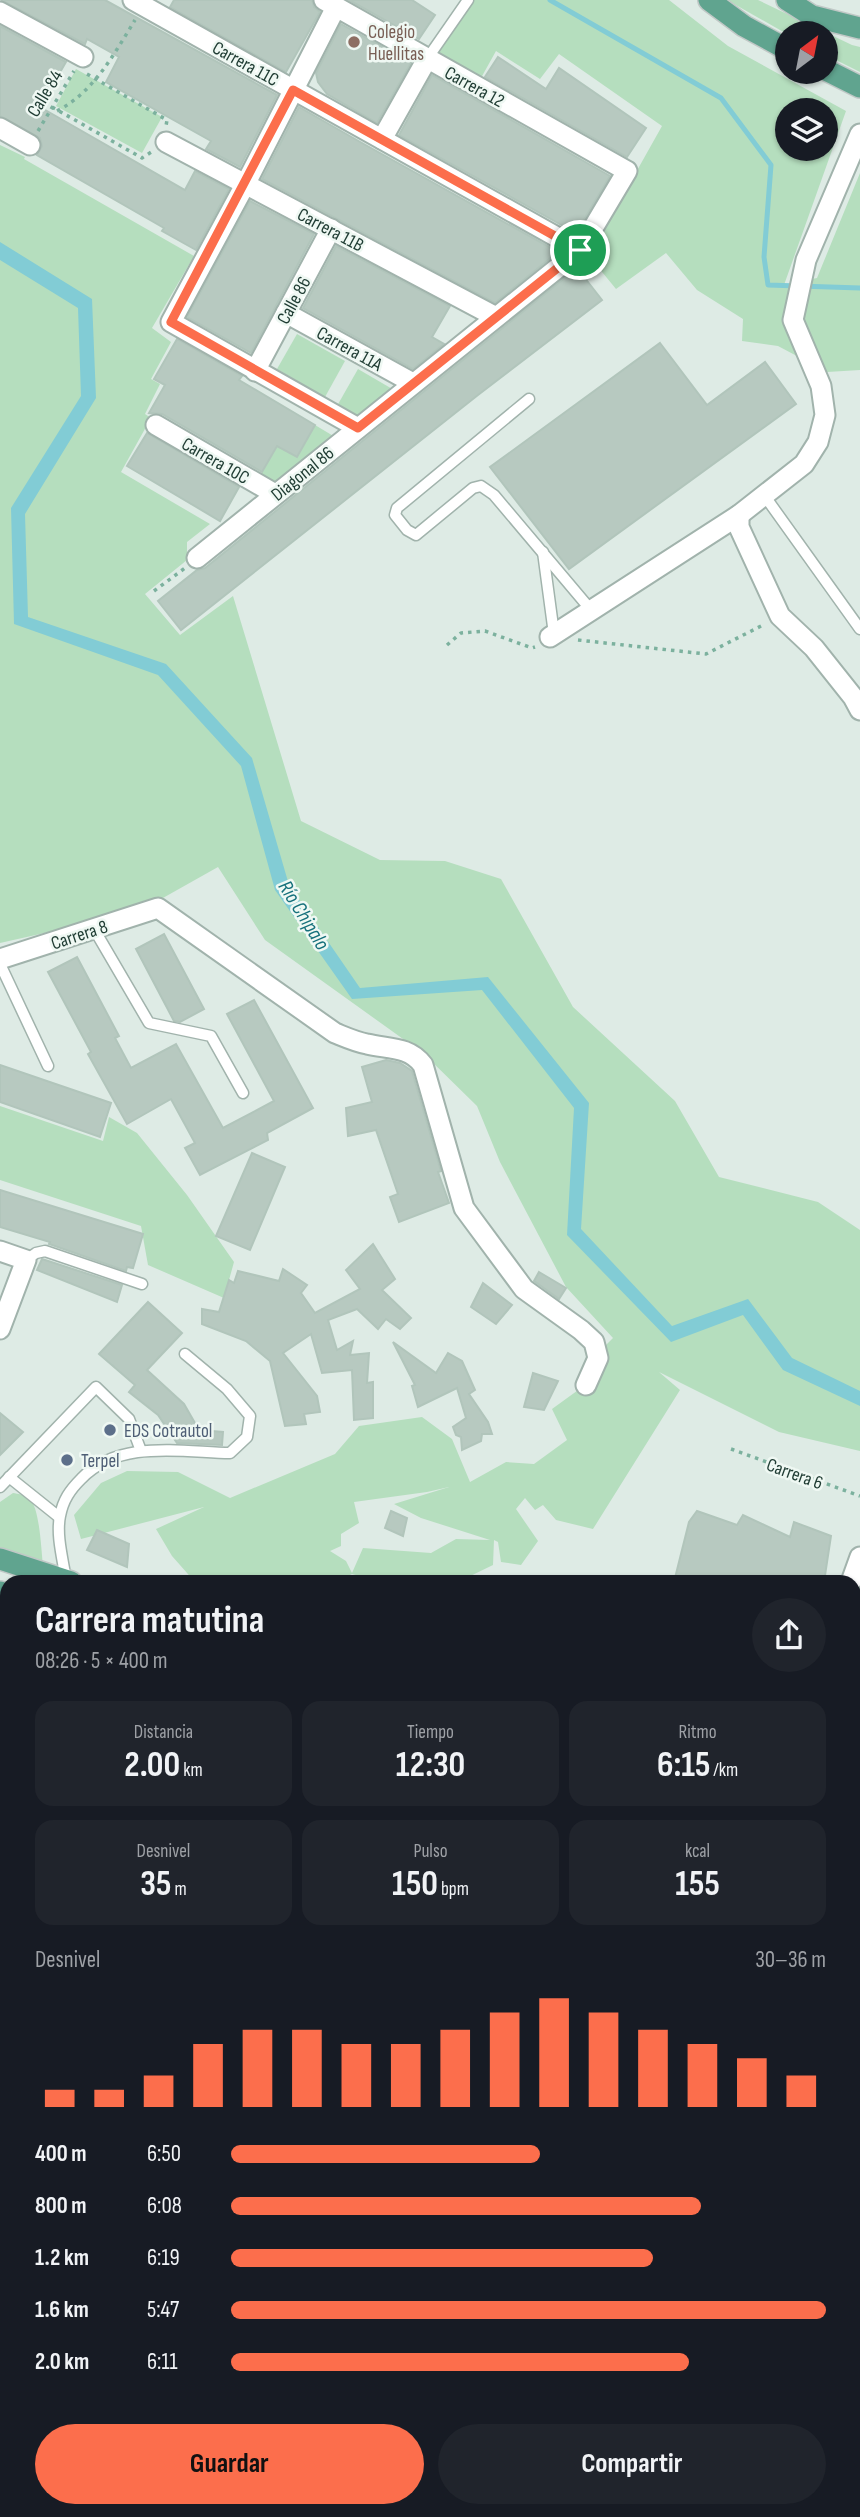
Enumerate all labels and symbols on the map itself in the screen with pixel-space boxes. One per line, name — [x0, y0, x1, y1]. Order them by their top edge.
place label: Colegio Huellitas — [368, 21, 424, 66]
north arrow — [775, 21, 838, 84]
marker: Colegio Huellitas — [346, 34, 362, 50]
street label: Carrera 11C — [208, 37, 283, 92]
street label: Carrera 12 — [440, 62, 508, 113]
street label: Calle 84 — [22, 66, 68, 121]
street label: Carrera 11B — [293, 203, 367, 257]
pin — [550, 220, 610, 280]
street label: Calle 86 — [272, 273, 316, 328]
street label: Carrera 11A — [312, 322, 387, 377]
street label: Carrera 10C — [177, 433, 253, 490]
street label: Diagonal 86 — [267, 442, 339, 506]
water label: Río Chipalo — [273, 876, 335, 955]
street label: Carrera 8 — [48, 915, 111, 955]
place label: EDS Cotrautol — [124, 1420, 212, 1443]
marker: EDS Cotrautol — [102, 1422, 118, 1438]
place label: Terpel — [81, 1450, 120, 1473]
marker: Terpel — [59, 1452, 75, 1468]
street label: Carrera 6 — [763, 1454, 826, 1495]

